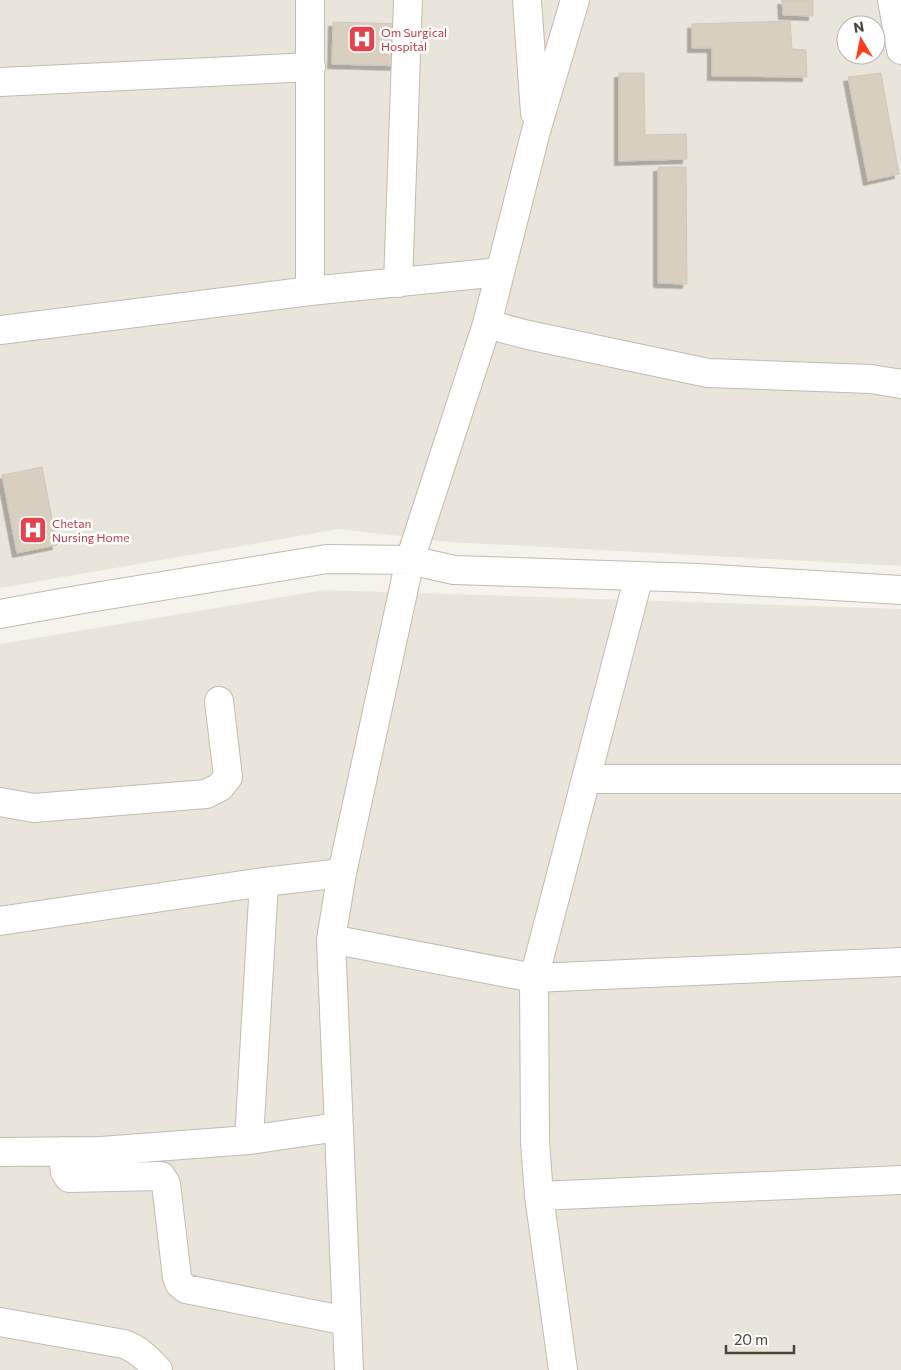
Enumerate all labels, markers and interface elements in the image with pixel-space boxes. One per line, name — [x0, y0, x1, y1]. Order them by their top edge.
north arrow — [836, 15, 886, 65]
text: N — [852, 17, 865, 36]
hospital icon: Om Surgical Hospital — [347, 24, 377, 54]
place label: Om Surgical Hospital — [381, 25, 447, 53]
hospital icon: Chetan Nursing Home — [18, 515, 48, 545]
place label: Chetan Nursing Home — [52, 516, 130, 544]
scale bar — [726, 1322, 794, 1354]
text: 20 m — [734, 1330, 768, 1348]

